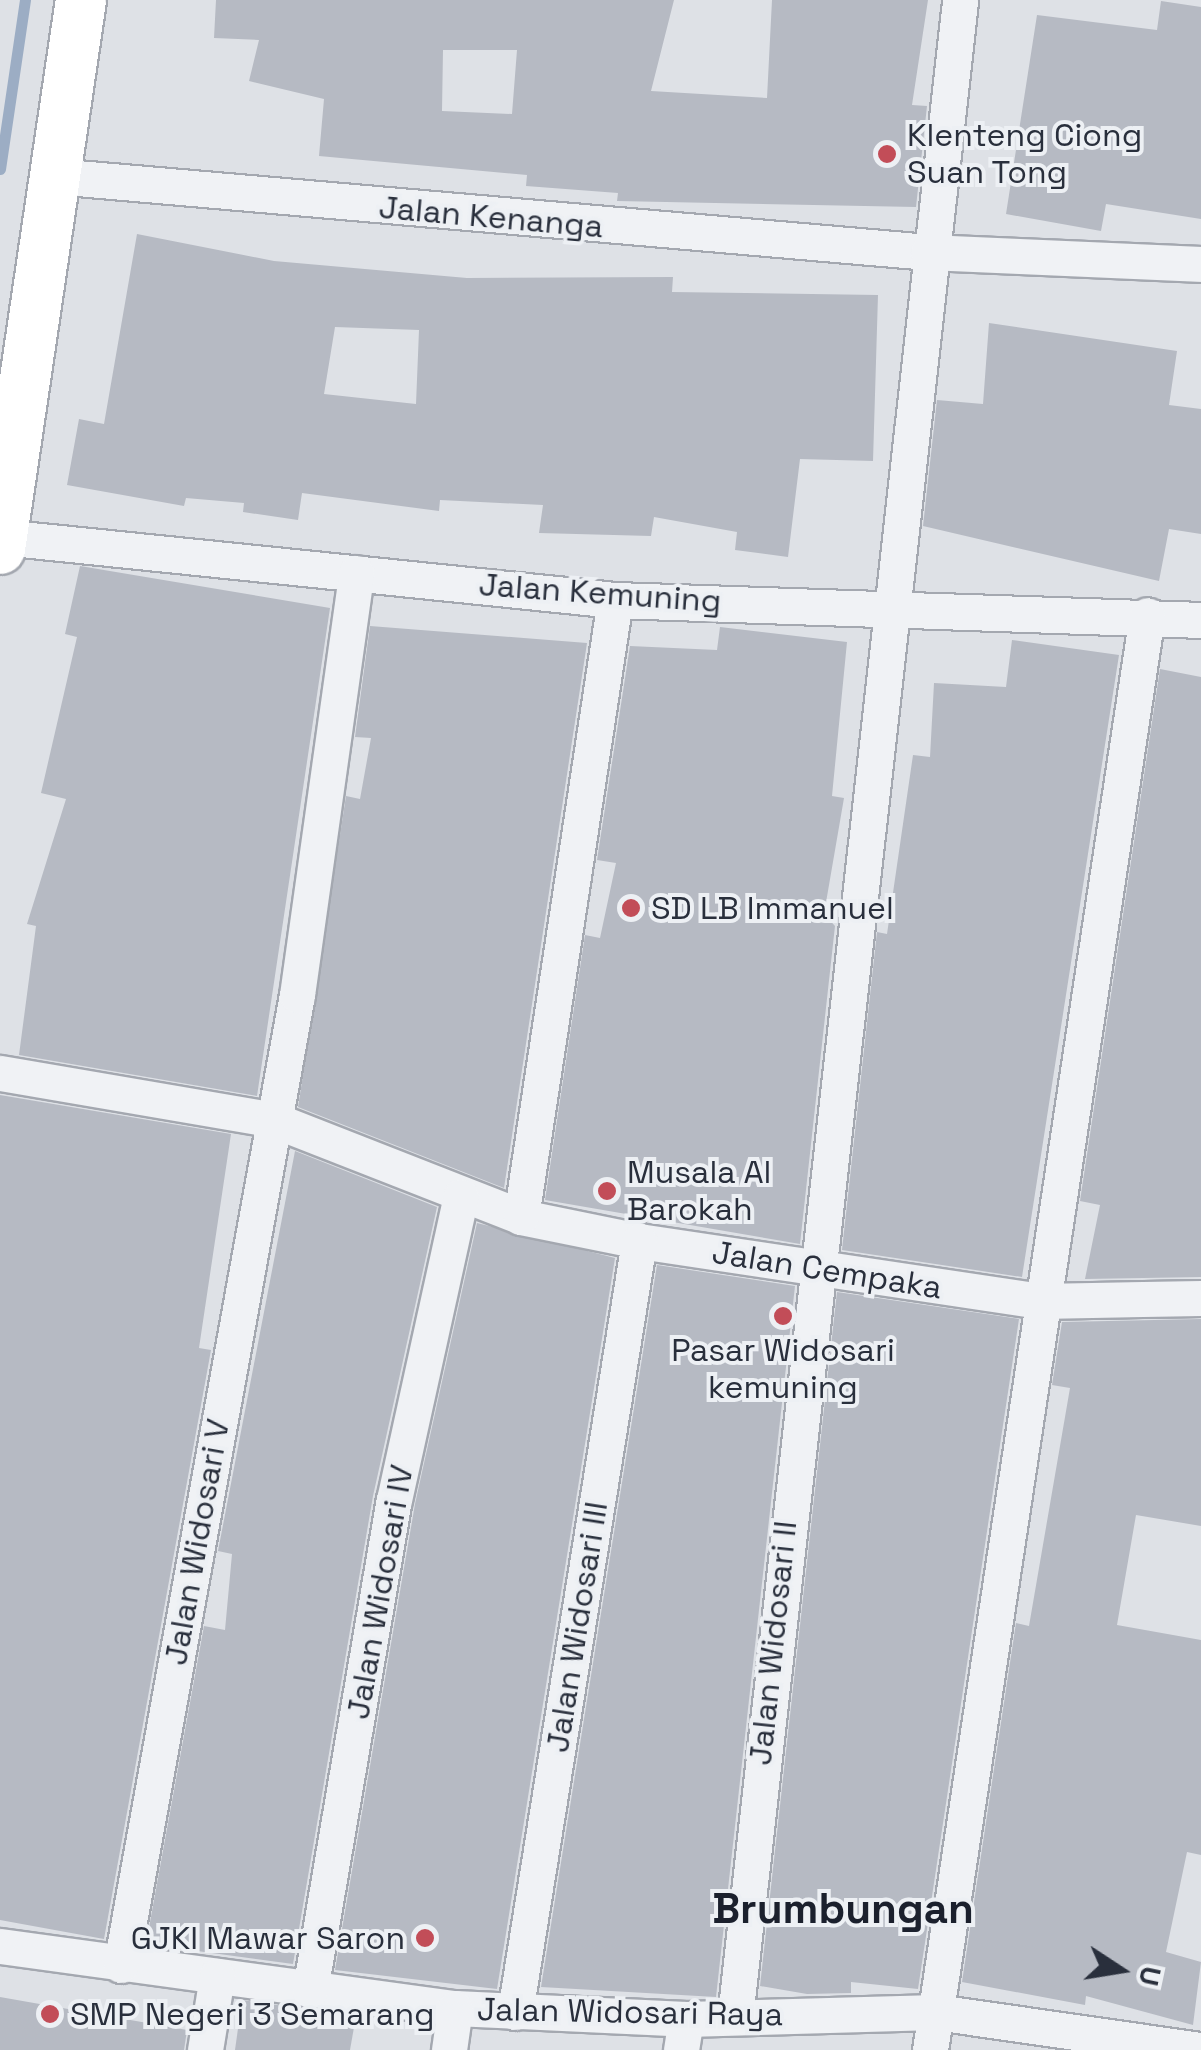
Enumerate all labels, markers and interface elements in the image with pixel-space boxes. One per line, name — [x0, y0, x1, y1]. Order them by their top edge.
place label: Klenteng Ciong Suan Tong — [907, 117, 1142, 192]
marker: Klenteng Ciong Suan Tong — [876, 143, 898, 165]
street label: Jalan Kenanga — [377, 188, 605, 246]
street label: Jalan Kemuning — [477, 565, 723, 621]
place label: SD LB Immanuel — [651, 889, 894, 927]
marker: SD LB Immanuel — [620, 897, 642, 919]
place label: Musala Al Barokah — [627, 1154, 772, 1229]
marker: Musala Al Barokah — [596, 1180, 618, 1202]
street label: Jalan Cempaka — [709, 1233, 945, 1307]
marker: Pasar Widosari kemuning — [772, 1305, 794, 1327]
place label: Pasar Widosari kemuning — [671, 1332, 895, 1407]
street label: Jalan Widosari V — [156, 1416, 238, 1668]
street label: Jalan Widosari IV — [339, 1462, 421, 1722]
street label: Jalan Widosari III — [538, 1499, 616, 1755]
street label: Jalan Widosari II — [741, 1519, 805, 1767]
district label: Brumbungan — [712, 1884, 974, 1934]
place label: GJKI Mawar Saron — [131, 1919, 405, 1957]
north arrow — [1071, 1920, 1171, 2020]
marker: GJKI Mawar Saron — [414, 1927, 436, 1949]
text: U — [1131, 1963, 1170, 1989]
street label: Jalan Widosari Raya — [477, 1990, 783, 2034]
place label: SMP Negeri 3 Semarang — [70, 1995, 435, 2033]
marker: SMP Negeri 3 Semarang — [39, 2003, 61, 2025]

